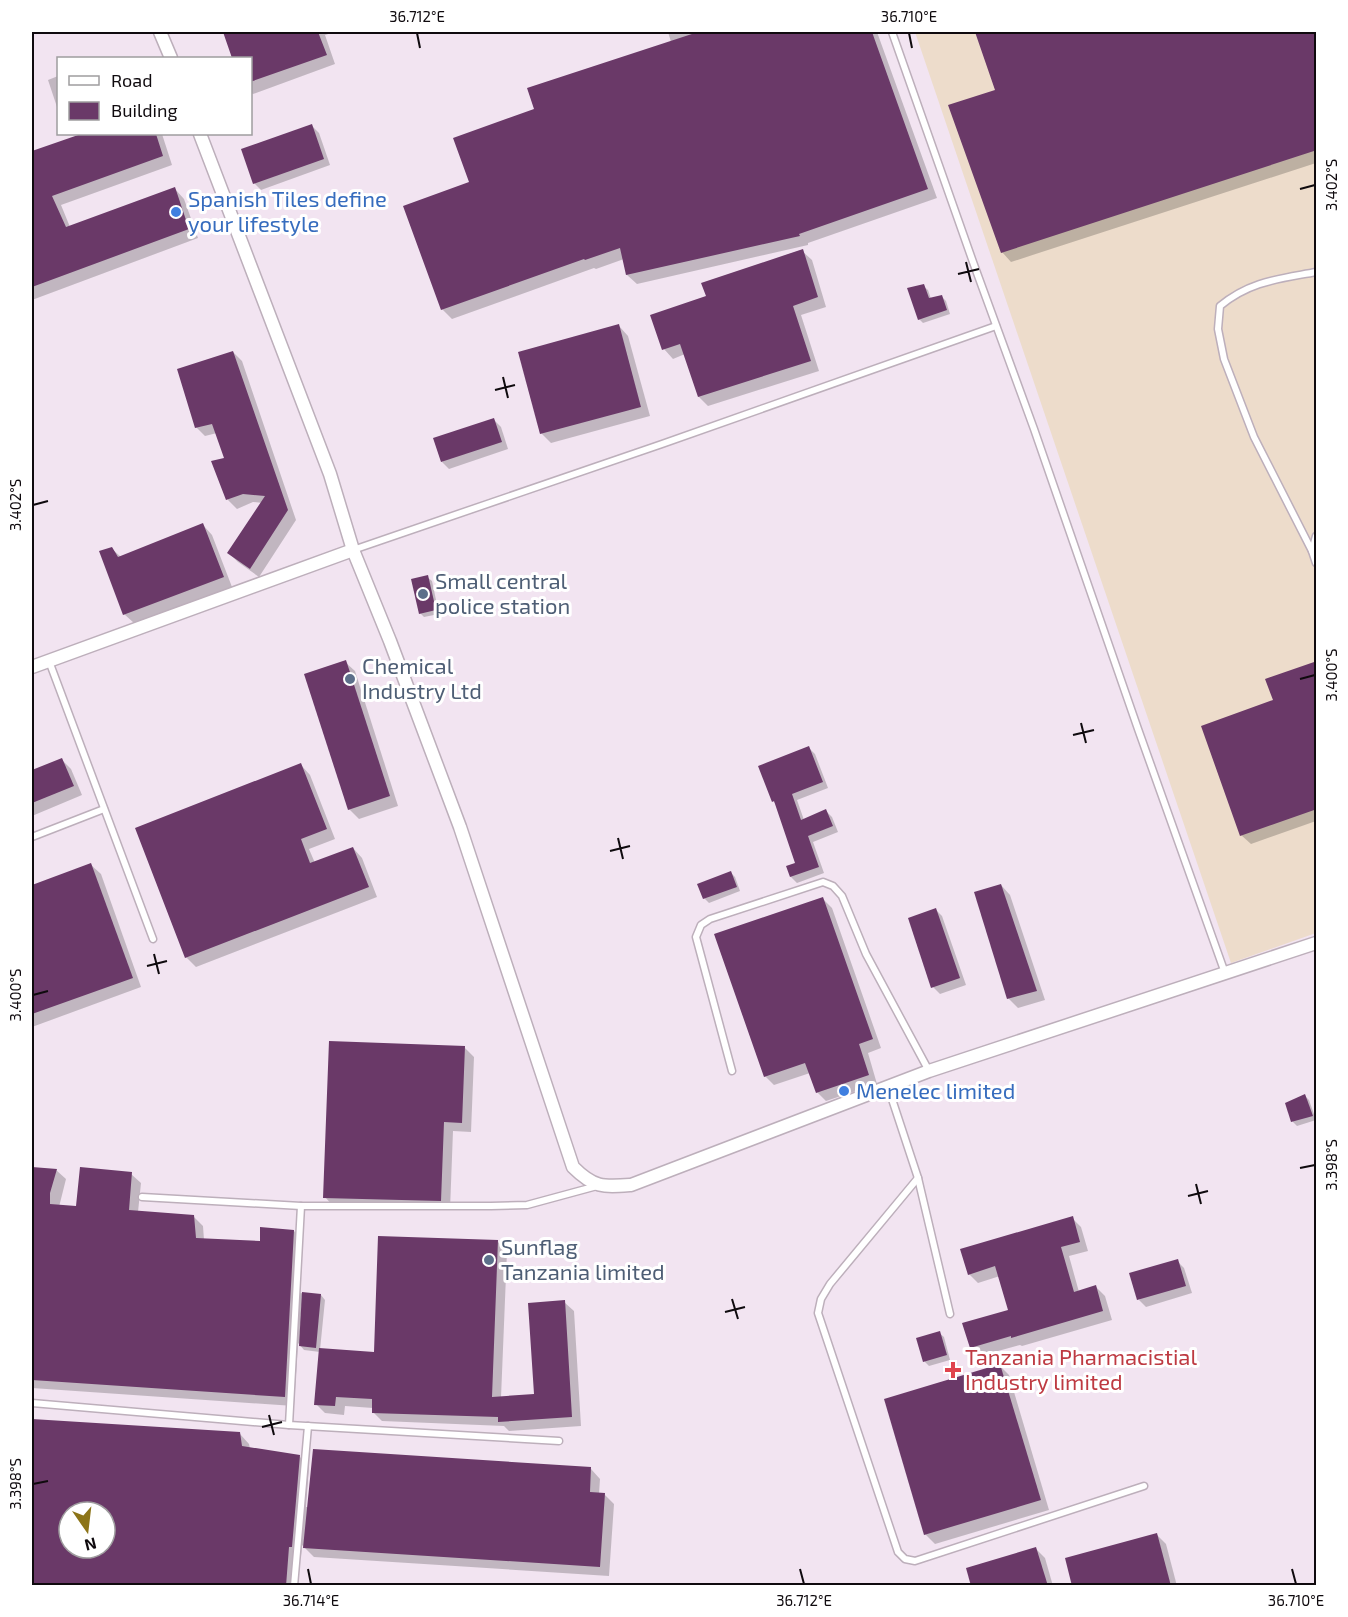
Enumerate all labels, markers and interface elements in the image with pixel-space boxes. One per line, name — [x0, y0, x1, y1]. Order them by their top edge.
text: 36.712°E — [389, 7, 445, 25]
text: 36.710°E — [881, 7, 937, 25]
legend — [57, 57, 252, 135]
text: Road — [111, 69, 152, 91]
text: Building — [111, 99, 178, 121]
text: 3.402°S — [1322, 159, 1340, 211]
place label: Spanish Tiles define your lifestyle — [188, 185, 387, 236]
marker: Spanish Tiles define your lifestyle — [169, 205, 183, 219]
text: 3.402°S — [6, 479, 24, 531]
place label: Small central police station — [435, 567, 570, 618]
marker: Small central police station — [416, 587, 430, 601]
text: 3.400°S — [1322, 649, 1340, 701]
place label: Chemical Industry Ltd — [362, 652, 482, 703]
marker: Chemical Industry Ltd — [343, 672, 357, 686]
text: 3.400°S — [6, 969, 24, 1021]
place label: Menelec limited — [856, 1077, 1015, 1103]
marker: Menelec limited — [837, 1084, 851, 1098]
text: 3.398°S — [1322, 1139, 1340, 1191]
place label: Sunflag Tanzania limited — [501, 1233, 665, 1284]
marker: Sunflag Tanzania limited — [482, 1253, 496, 1267]
place label: Tanzania Pharmacistial Industry limited — [965, 1343, 1197, 1394]
marker: Tanzania Pharmacistial Industry limited — [946, 1363, 960, 1377]
text: 3.398°S — [6, 1458, 24, 1510]
north arrow — [57, 1500, 117, 1560]
text: N — [83, 1534, 99, 1556]
text: 36.714°E — [283, 1591, 339, 1609]
text: 36.712°E — [776, 1591, 832, 1609]
text: 36.710°E — [1268, 1591, 1324, 1609]

